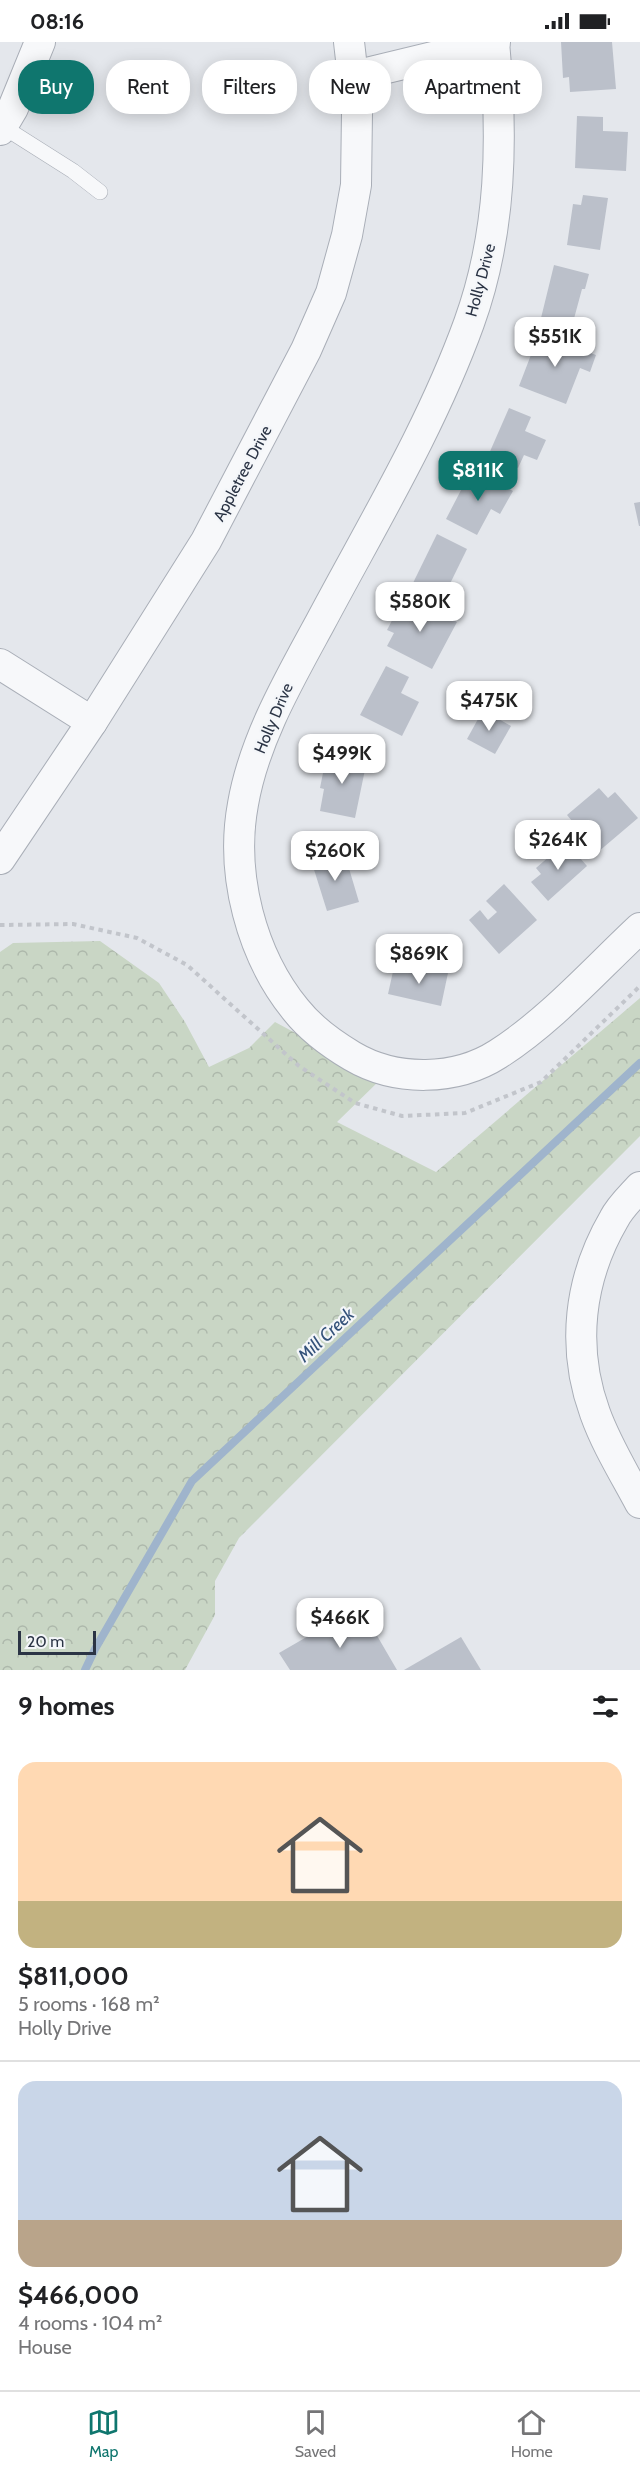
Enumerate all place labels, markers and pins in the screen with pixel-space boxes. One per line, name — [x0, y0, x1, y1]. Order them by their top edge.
pin: $551K — [513, 317, 597, 368]
pin: $811K — [436, 451, 520, 502]
pin: $580K — [378, 582, 462, 633]
pin: $475K — [447, 681, 531, 732]
pin: $499K — [300, 734, 384, 785]
pin: $264K — [516, 820, 600, 871]
pin: $260K — [293, 831, 377, 882]
pin: $869K — [377, 934, 461, 985]
pin: $466K — [298, 1598, 382, 1649]

